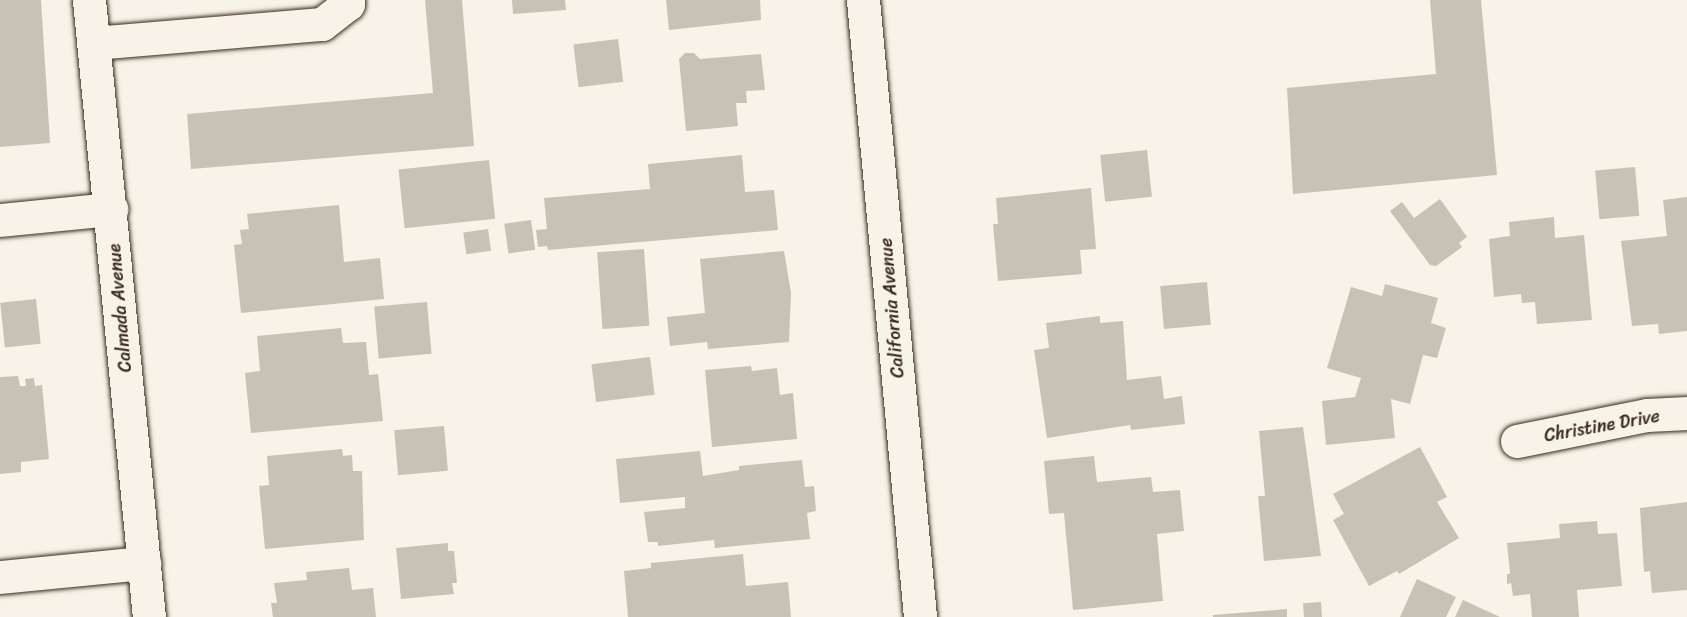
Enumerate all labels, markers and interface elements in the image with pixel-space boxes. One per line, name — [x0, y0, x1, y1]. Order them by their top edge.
street label: California Avenue — [875, 237, 909, 379]
street label: Calmada Avenue — [104, 243, 136, 373]
street label: Christine Drive — [1543, 405, 1661, 447]

